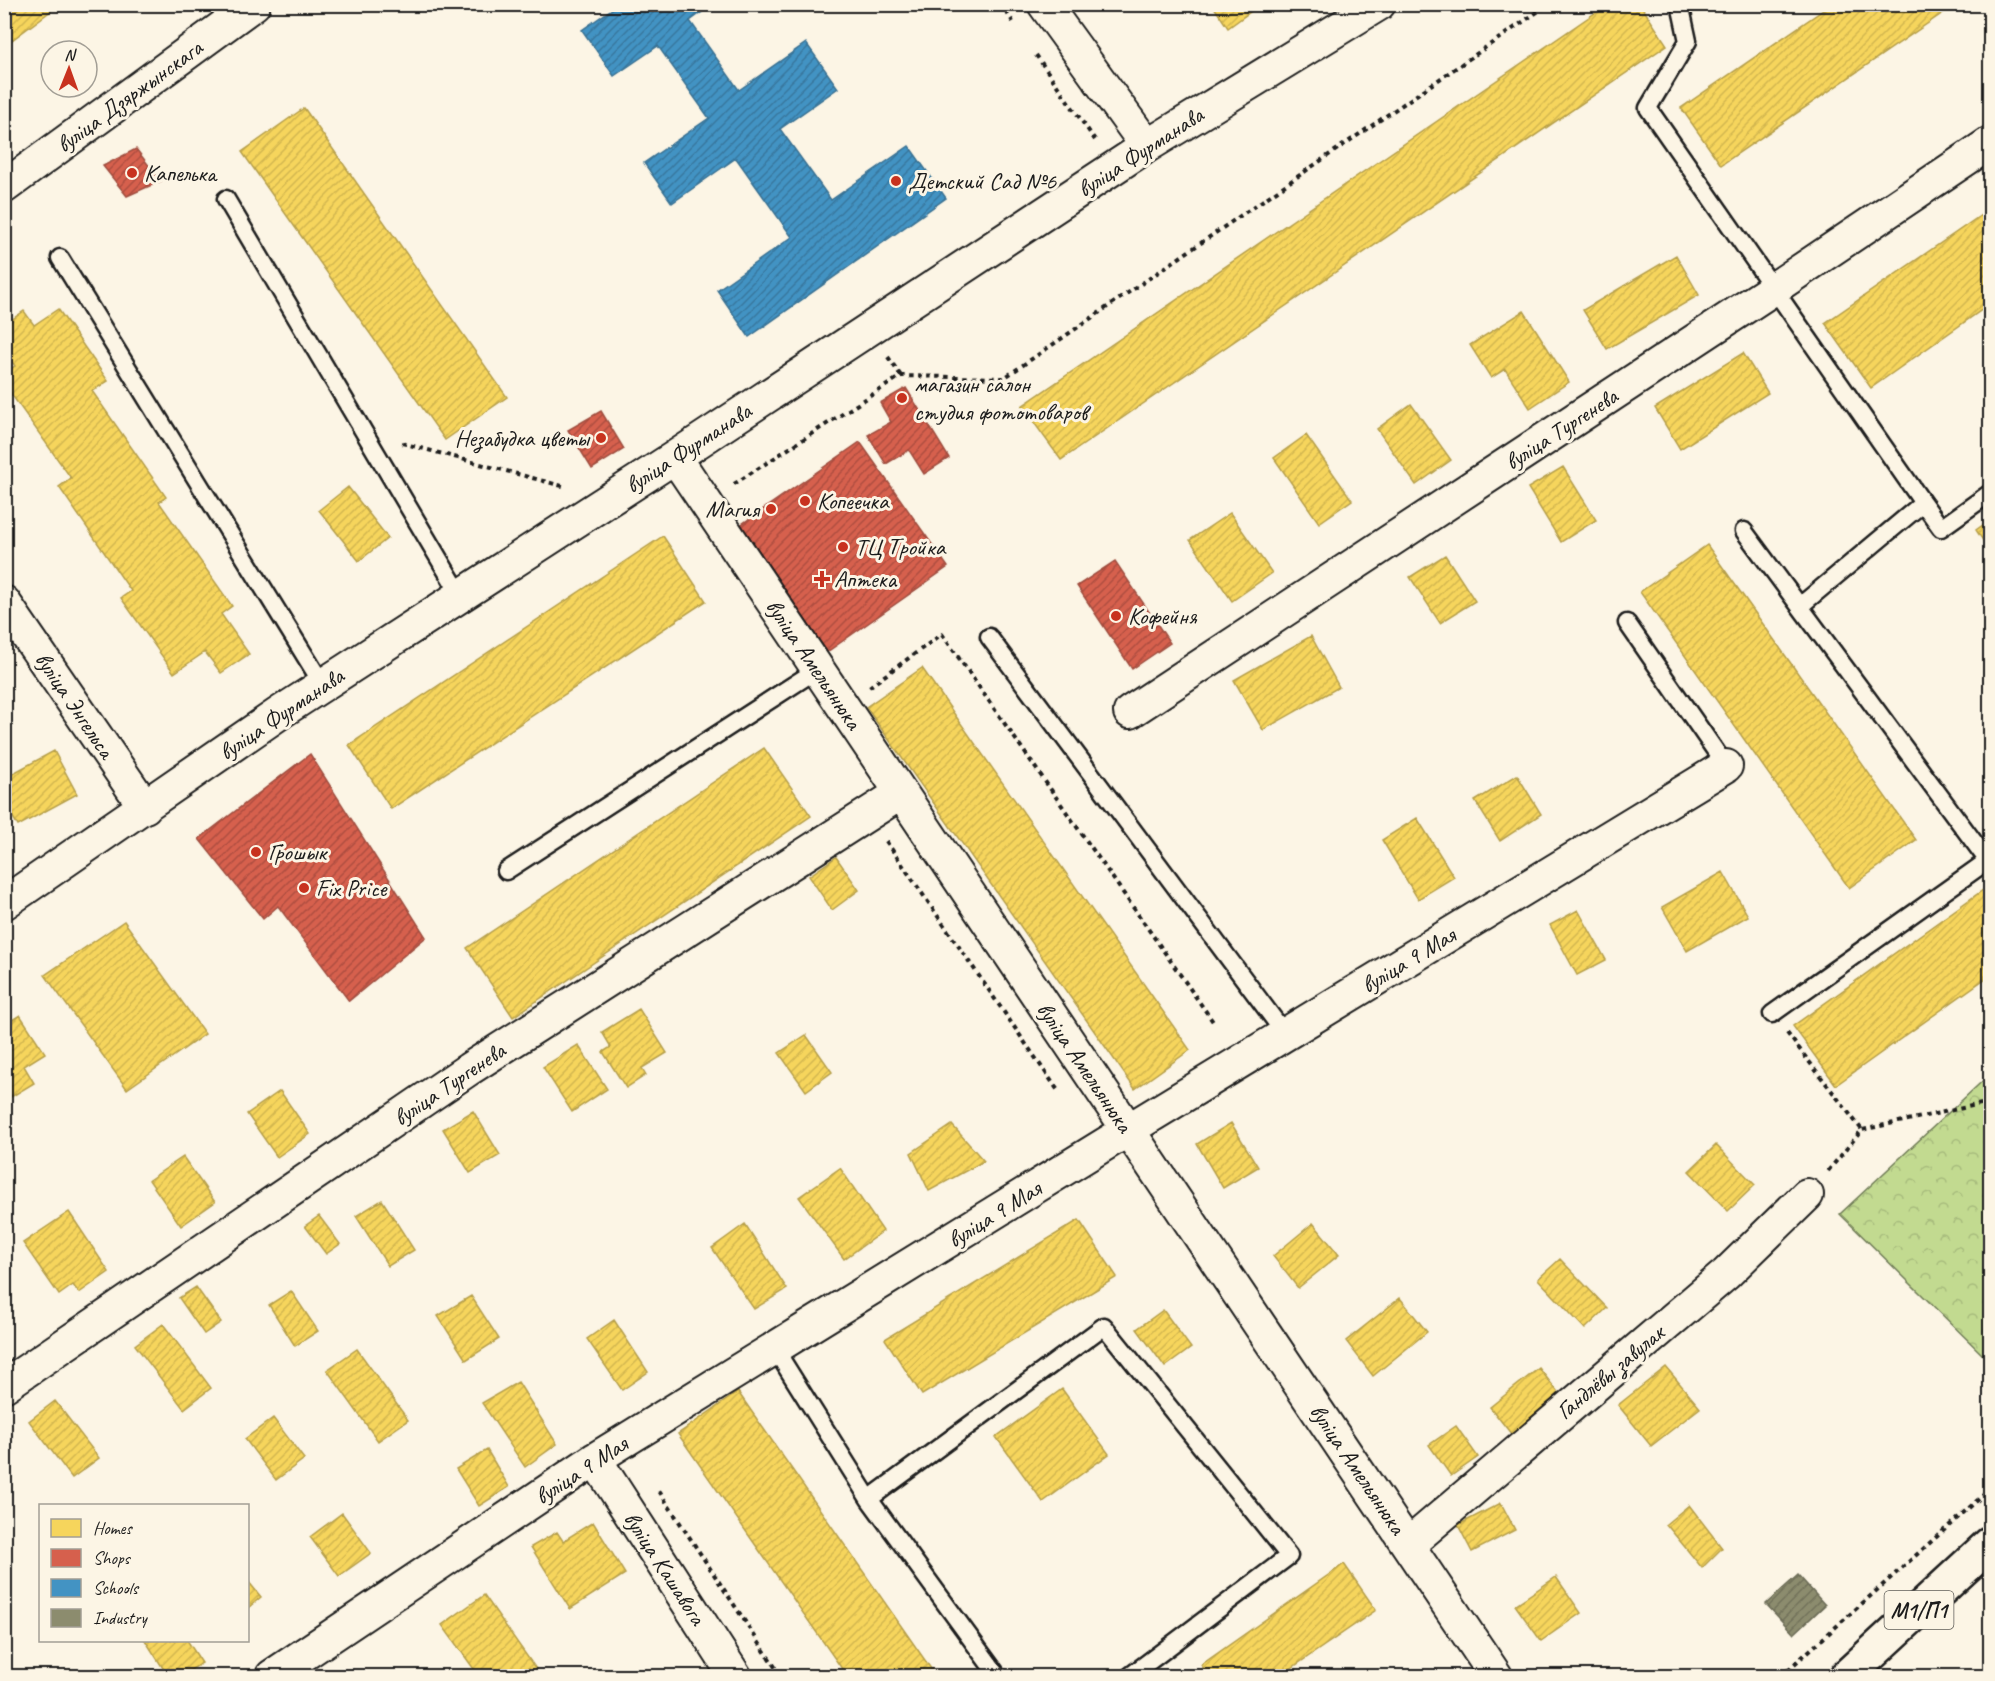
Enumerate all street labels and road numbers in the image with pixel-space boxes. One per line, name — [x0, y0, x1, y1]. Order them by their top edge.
street label: вуліца Дзяржынскага — [50, 32, 209, 159]
street label: вуліца Фурманава — [1071, 99, 1210, 204]
street label: вуліца Тургенева — [1499, 381, 1624, 477]
street label: вуліца Фурманава — [619, 395, 758, 500]
street label: вуліца Амельянюка — [759, 593, 870, 736]
street label: вуліца Энгельса — [28, 646, 123, 766]
street label: вуліца Фурманава — [213, 660, 350, 767]
street label: вуліца 9 Мая — [1355, 919, 1462, 1000]
street label: вуліца Амельянюка — [1030, 996, 1141, 1139]
street label: вуліца Тургенева — [387, 1035, 512, 1132]
street label: вуліца 9 Мая — [942, 1173, 1048, 1255]
street label: Гандлёвы завулак — [1550, 1317, 1673, 1427]
street label: вуліца Амельянюка — [1303, 1398, 1414, 1541]
street label: вуліца 9 Мая — [529, 1428, 634, 1511]
street label: вуліца Кашавога — [617, 1506, 714, 1632]
road number: М1/П1 — [1884, 1591, 1954, 1629]

